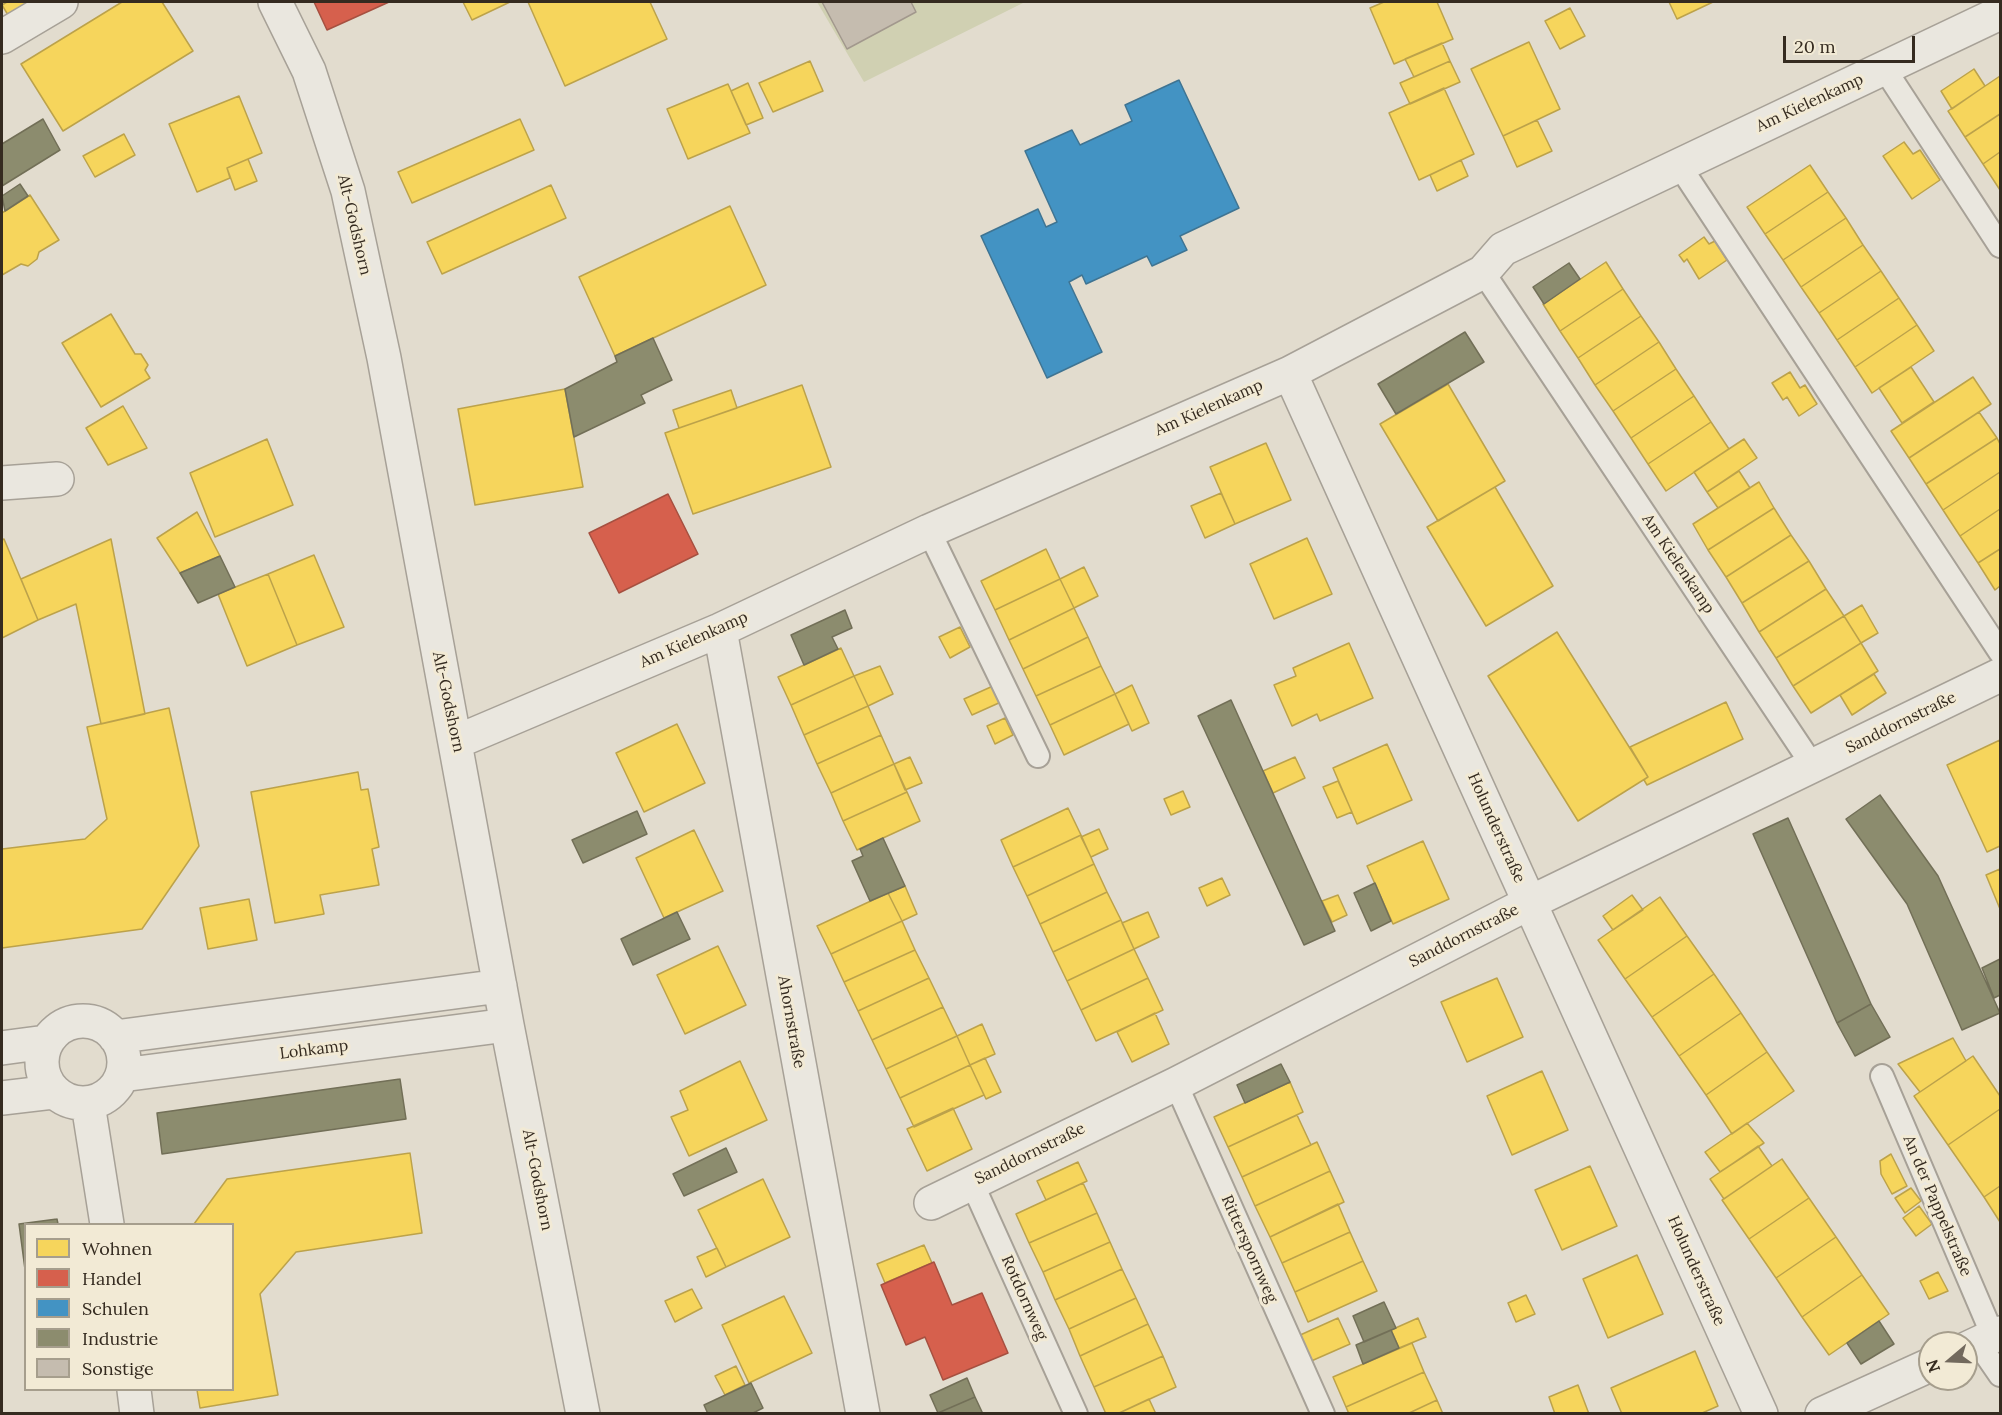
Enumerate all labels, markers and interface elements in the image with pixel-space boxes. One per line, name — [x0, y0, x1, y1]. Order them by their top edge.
scale bar — [1786, 24, 1918, 62]
text: 20 m — [1794, 35, 1836, 58]
street label: Am Kielenkamp — [1753, 70, 1867, 136]
street label: Alt-Godshorn — [333, 173, 375, 277]
street label: Am Kielenkamp — [1152, 376, 1266, 440]
street label: Am Kielenkamp — [1638, 511, 1718, 617]
street label: Am Kielenkamp — [637, 608, 751, 672]
street label: Alt-Godshorn — [428, 650, 468, 754]
street label: Sanddornstraße — [1843, 688, 1959, 758]
street label: Holunderstraße — [1463, 770, 1529, 886]
street label: Sanddornstraße — [1406, 900, 1522, 972]
street label: Ahornstraße — [773, 974, 809, 1070]
street label: Lohkamp — [279, 1036, 349, 1064]
street label: Sanddornstraße — [972, 1119, 1088, 1189]
street label: Alt-Godshorn — [518, 1128, 556, 1232]
street label: An der Pappelstraße — [1899, 1133, 1975, 1279]
street label: Ritterspornweg — [1217, 1192, 1281, 1306]
street label: Holunderstraße — [1663, 1213, 1729, 1329]
legend — [24, 1223, 234, 1391]
text: Wohnen — [82, 1237, 152, 1260]
street label: Rotdornweg — [997, 1253, 1051, 1343]
text: Handel — [82, 1267, 142, 1290]
text: Schulen — [82, 1297, 149, 1320]
text: Industrie — [82, 1327, 158, 1350]
north arrow — [1918, 1331, 1978, 1391]
text: Sonstige — [82, 1357, 154, 1380]
text: N — [1921, 1357, 1944, 1375]

